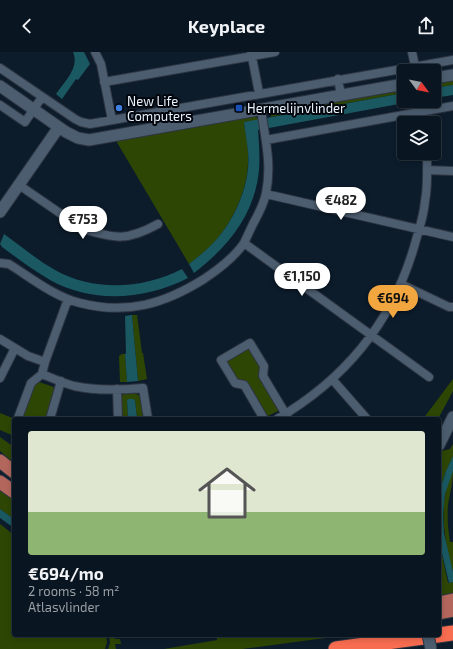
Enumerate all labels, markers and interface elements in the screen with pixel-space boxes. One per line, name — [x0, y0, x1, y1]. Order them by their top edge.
icon: back — [16, 15, 38, 37]
text: Keyplace — [188, 15, 265, 37]
icon: share — [415, 15, 437, 37]
north arrow — [397, 64, 441, 108]
map controls — [397, 64, 441, 160]
place label: New Life Computers — [127, 93, 192, 124]
place label: Hermelijnvlinder — [247, 100, 345, 116]
marker: New Life Computers — [114, 103, 124, 113]
marker: Hermelijnvlinder — [234, 103, 244, 113]
button: layers — [397, 116, 441, 160]
pin: €482 — [317, 187, 365, 221]
text: €482 — [325, 192, 357, 208]
pin: €753 — [59, 206, 107, 240]
text: €753 — [68, 211, 98, 227]
pin: €1,150 — [269, 263, 335, 297]
text: €1,150 — [283, 268, 321, 284]
pin: €694 — [369, 285, 417, 319]
text: €694 — [377, 290, 409, 306]
icon: home — [191, 457, 263, 529]
text: €694/mo — [28, 563, 104, 583]
text: 2 rooms · 58 m² — [28, 583, 119, 599]
text: Atlasvlinder — [28, 599, 100, 615]

